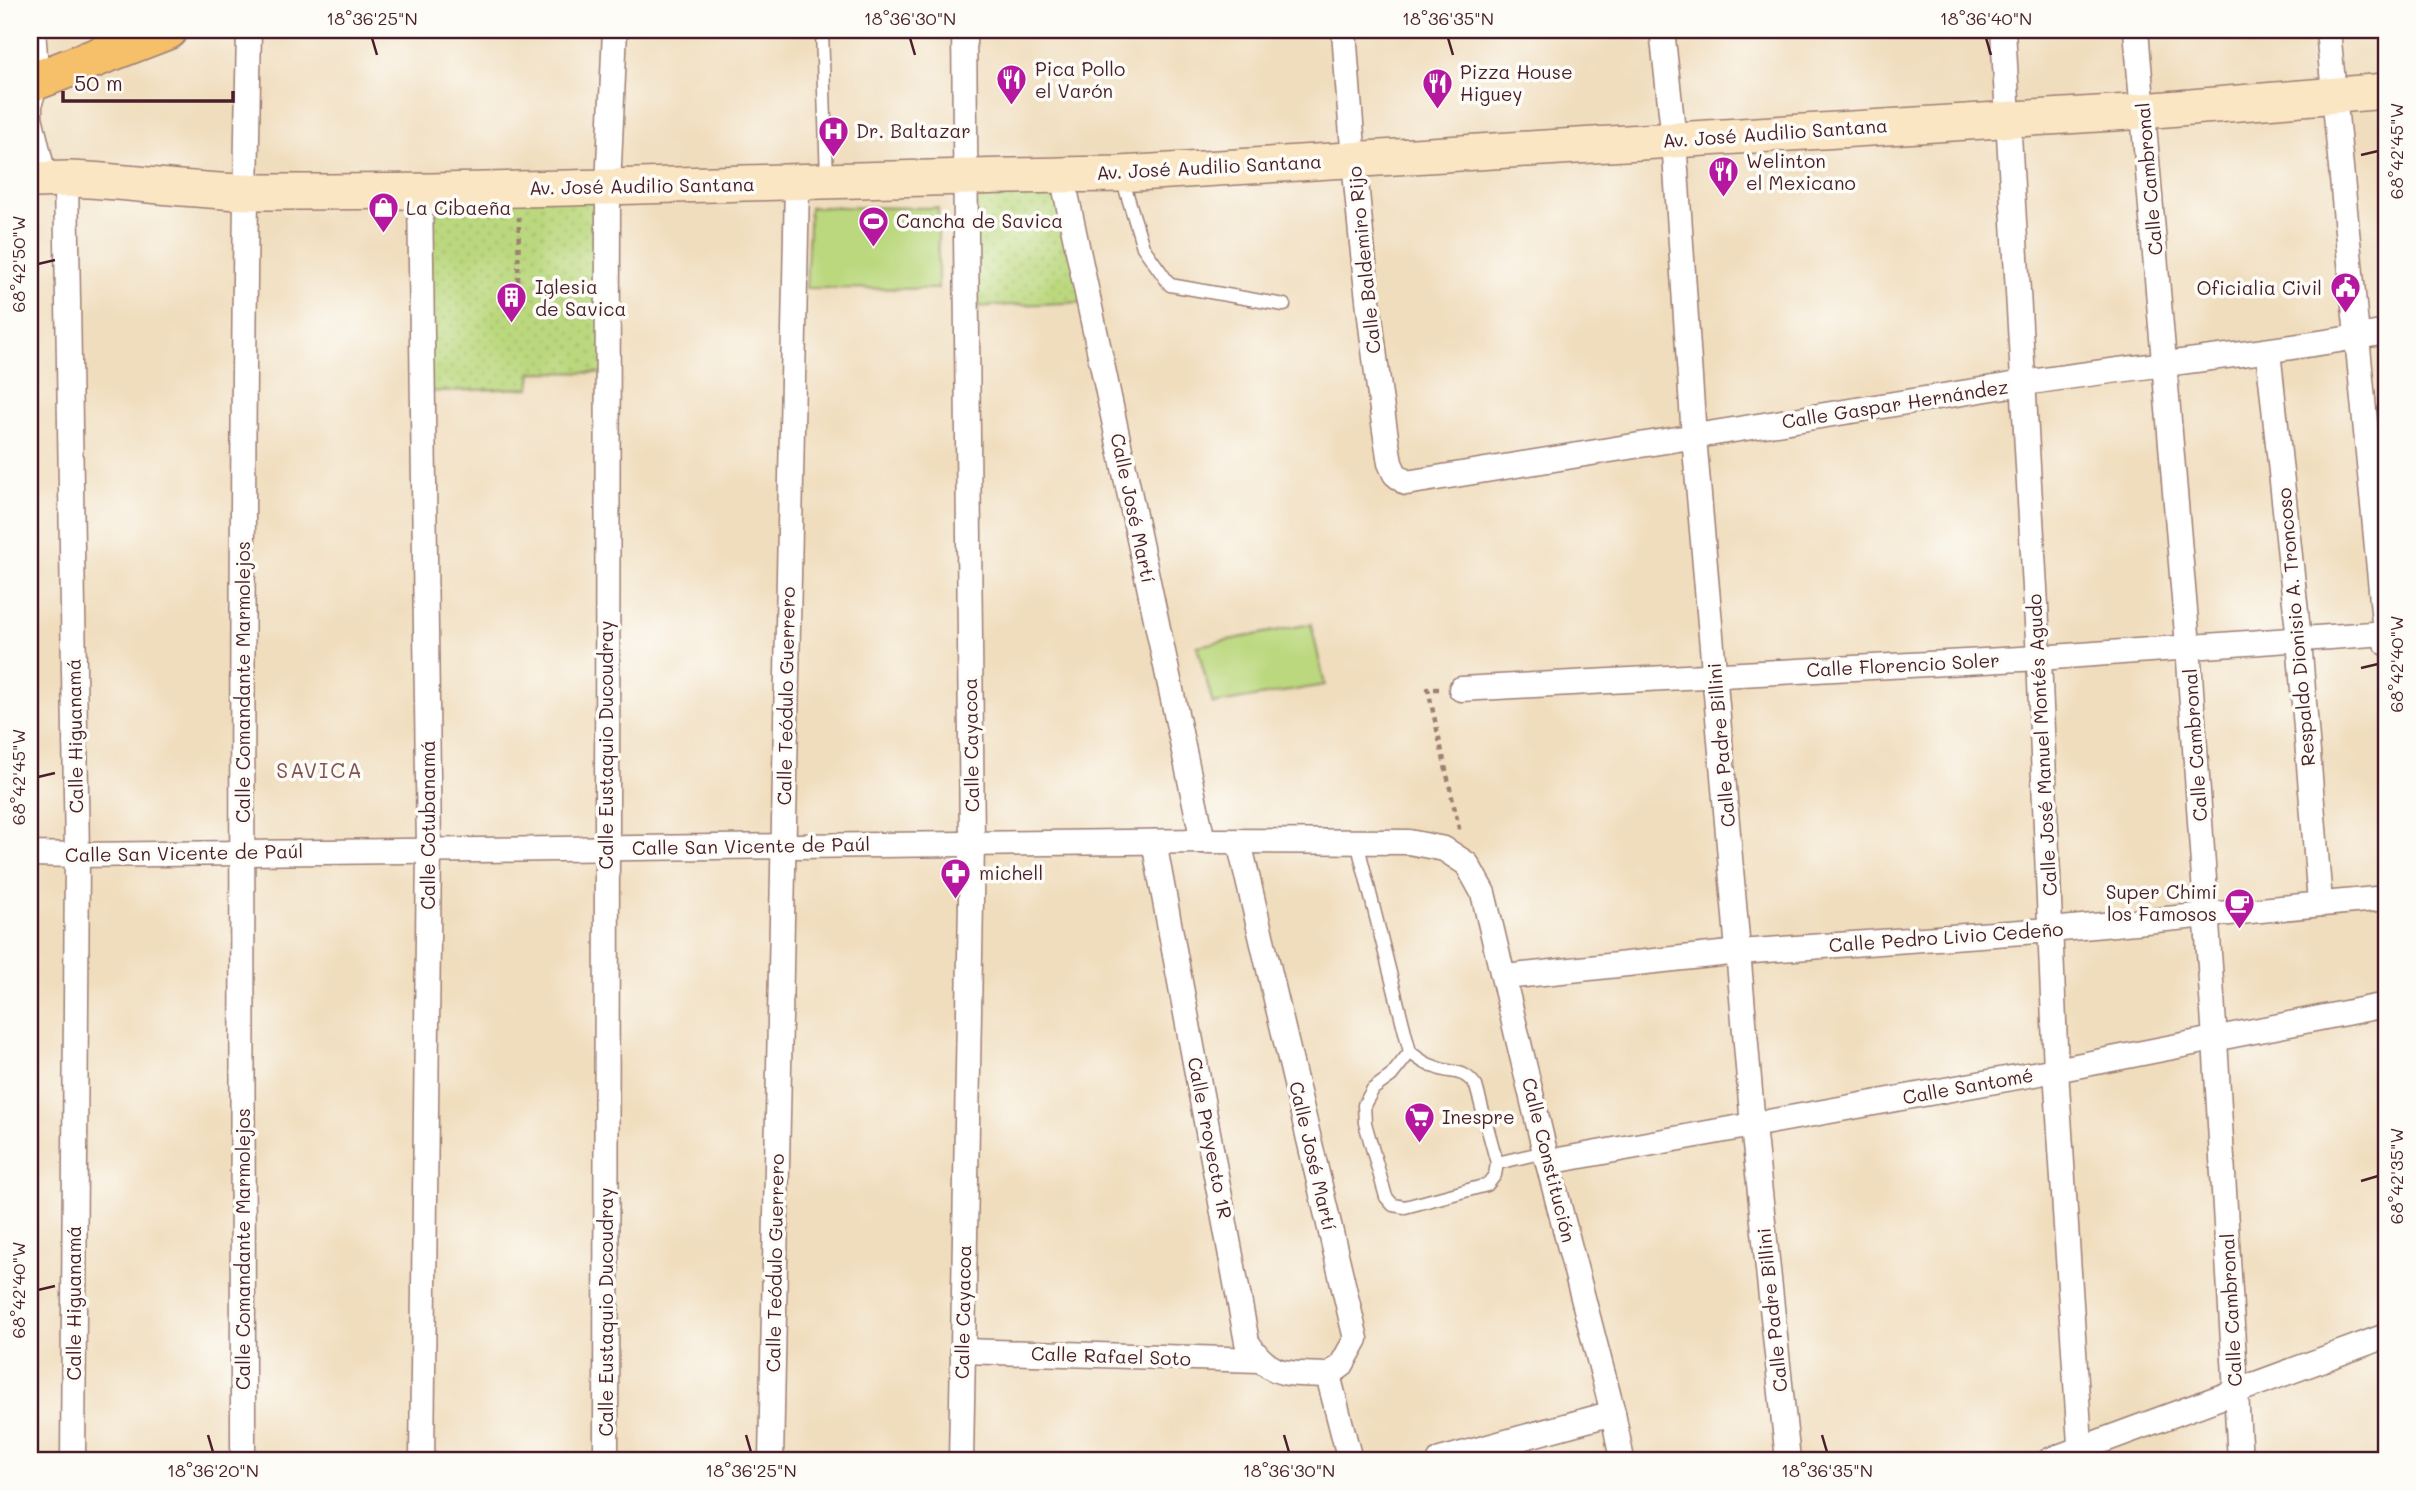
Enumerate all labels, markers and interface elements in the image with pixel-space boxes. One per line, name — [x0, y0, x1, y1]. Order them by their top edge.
text: 18°36'25"N — [326, 6, 418, 30]
text: 18°36'30"N — [864, 6, 956, 30]
text: 18°36'35"N — [1402, 6, 1494, 30]
text: 18°36'40"N — [1940, 6, 2032, 30]
place label: Pica Pollo el Varón — [1035, 56, 1125, 103]
place label: Pizza House Higuey — [1460, 59, 1573, 106]
scale bar — [63, 60, 233, 104]
restaurant icon: Pica Pollo el Varón — [995, 63, 1029, 107]
restaurant icon: Pizza House Higuey — [1420, 66, 1454, 110]
text: 50 m — [74, 69, 123, 96]
street label: Calle Cambronal — [2129, 102, 2168, 257]
text: 68°42'45"W — [2384, 103, 2408, 199]
street label: Av. José Audilio Santana — [1662, 112, 1888, 153]
hospital icon: Dr. Baltazar — [816, 114, 850, 158]
place label: Dr. Baltazar — [856, 118, 971, 143]
street label: Av. José Audilio Santana — [1096, 148, 1322, 185]
place label: Welinton el Mexicano — [1746, 148, 1856, 195]
restaurant icon: Welinton el Mexicano — [1706, 155, 1740, 199]
street label: Calle Baldemiro Rijo — [1341, 165, 1386, 355]
street label: Av. José Audilio Santana — [529, 171, 755, 200]
shop icon: La Cibaeña — [366, 191, 400, 235]
place label: La Cibaeña — [406, 195, 511, 220]
sports icon: Cancha de Savica — [856, 204, 890, 248]
place label: Cancha de Savica — [896, 208, 1063, 233]
text: 68°42'50"W — [6, 215, 30, 313]
public building icon: Oficialia Civil — [2328, 271, 2362, 315]
place label: Iglesia de Savica — [535, 274, 626, 321]
place label: Oficialia Civil — [2196, 275, 2322, 300]
building icon: Iglesia de Savica — [495, 281, 529, 325]
street label: Calle Gaspar Hernández — [1780, 373, 2010, 434]
street label: Calle José Martí — [1105, 431, 1162, 585]
street label: Respaldo Dionisio A. Troncoso — [2271, 487, 2320, 767]
street label: Calle Comandante Marmolejos — [230, 541, 255, 823]
street label: Calle Teódulo Guerrero — [771, 586, 800, 806]
street label: Calle José Manuel Montés Agudo — [2021, 593, 2062, 897]
text: 68°42'40"W — [2384, 615, 2408, 713]
street label: Calle Eustaquio Ducoudray — [593, 621, 618, 869]
street label: Calle Florencio Soler — [1806, 647, 2000, 682]
street label: Calle Higuanamá — [61, 658, 88, 814]
street label: Calle Padre Billini — [1701, 662, 1740, 828]
street label: Calle Cambronal — [2177, 668, 2212, 822]
street label: Calle Cayacoa — [957, 678, 984, 812]
text: 68°42'45"W — [6, 729, 30, 825]
street label: Calle Cotubanamá — [415, 740, 440, 910]
district label: SAVICA — [276, 756, 364, 783]
street label: Calle San Vicente de Paúl — [632, 831, 870, 860]
street label: Calle San Vicente de Paúl — [65, 838, 303, 867]
pharmacy icon: michell — [939, 856, 973, 900]
place label: michell — [979, 860, 1043, 885]
place label: Super Chimi los Famosos — [2106, 879, 2217, 926]
cafe icon: Super Chimi los Famosos — [2223, 886, 2257, 930]
street label: Calle Pedro Livio Cedeño — [1828, 916, 2064, 957]
street label: Calle Proyecto 1R — [1183, 1055, 1238, 1221]
street label: Calle Santomé — [1901, 1062, 2035, 1109]
street label: Calle Constitución — [1517, 1075, 1582, 1245]
street label: Calle José Martí — [1284, 1079, 1343, 1233]
supermarket icon: Inespre — [1402, 1100, 1436, 1144]
place label: Inespre — [1442, 1104, 1515, 1129]
street label: Calle Comandante Marmolejos — [230, 1108, 255, 1390]
text: 68°42'35"W — [2384, 1128, 2408, 1224]
street label: Calle Teódulo Guerrero — [760, 1153, 789, 1373]
street label: Calle Eustaquio Ducoudray — [593, 1188, 618, 1436]
street label: Calle Higuanamá — [61, 1226, 86, 1380]
street label: Calle Padre Billini — [1750, 1227, 1793, 1393]
street label: Calle Cambronal — [2214, 1233, 2247, 1387]
text: 68°42'40"W — [6, 1241, 30, 1339]
street label: Calle Cayacoa — [949, 1245, 976, 1379]
street label: Calle Rafael Soto — [1031, 1340, 1192, 1371]
text: 18°36'20"N — [167, 1458, 259, 1482]
text: 18°36'25"N — [705, 1458, 797, 1482]
text: 18°36'30"N — [1243, 1458, 1335, 1482]
text: 18°36'35"N — [1781, 1458, 1873, 1482]

